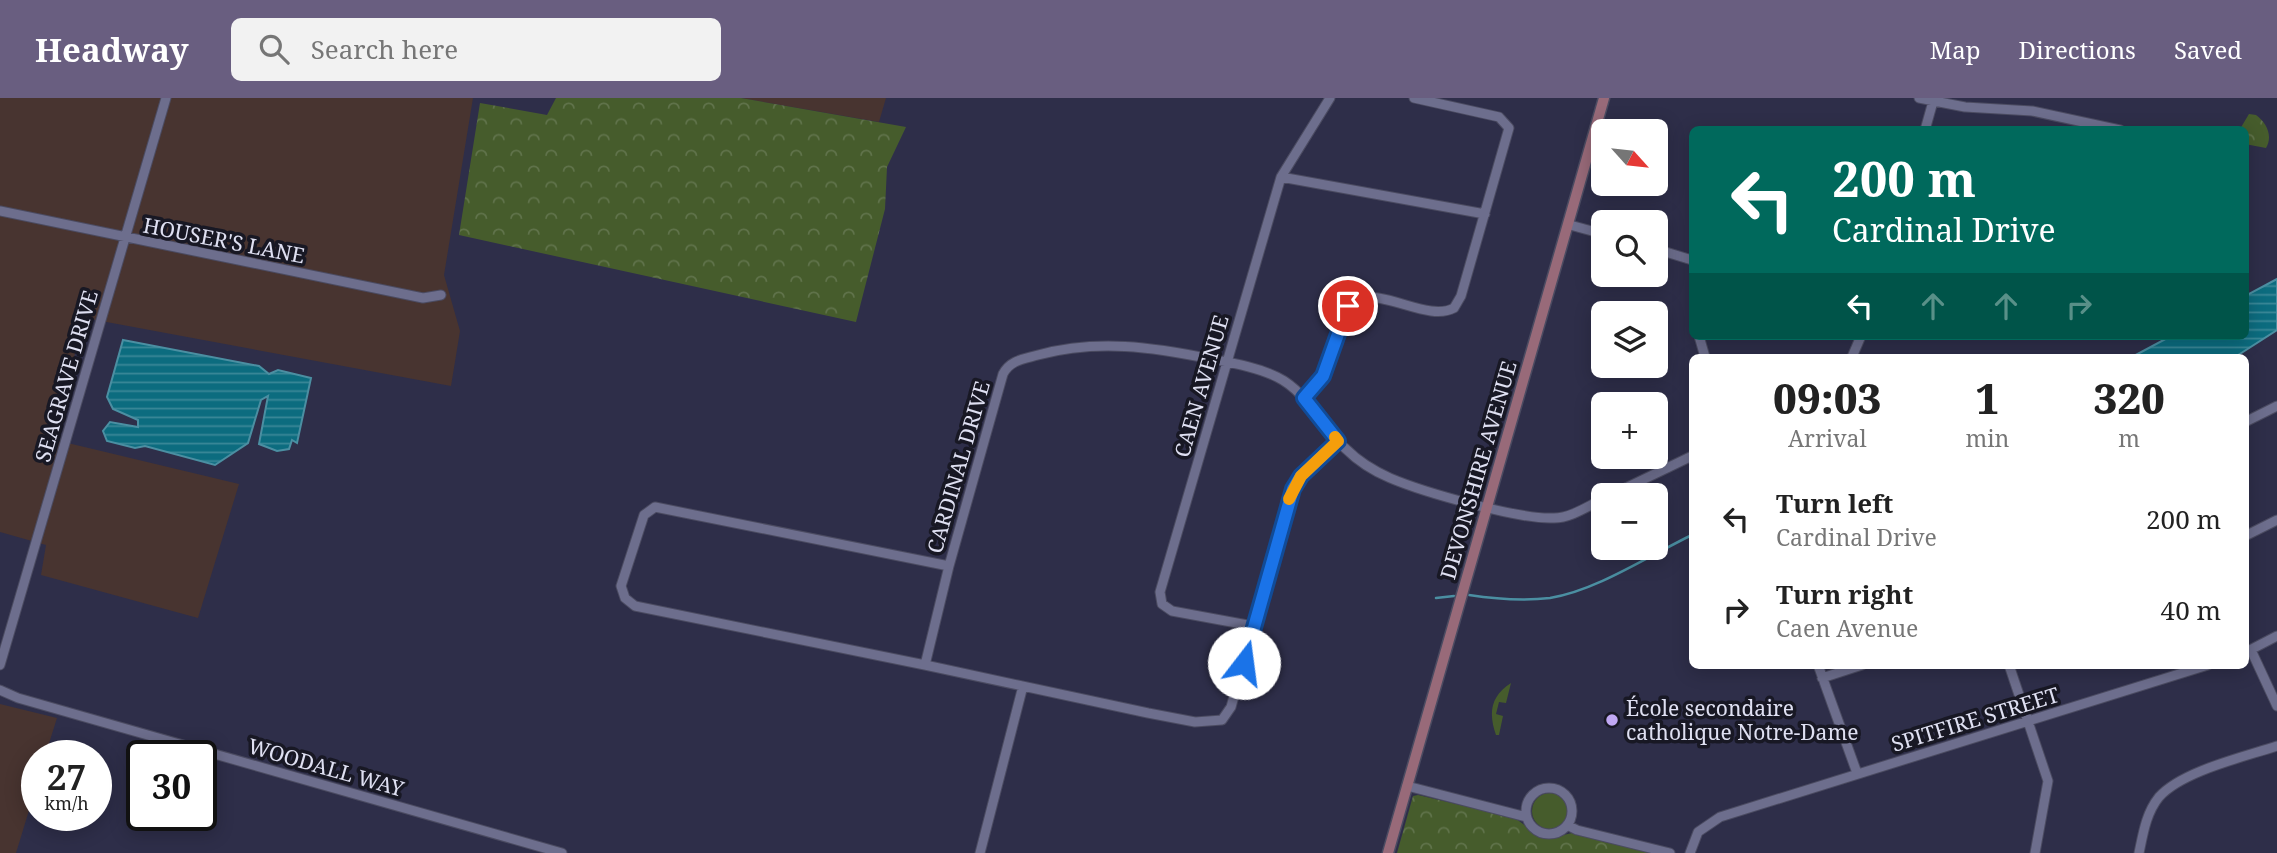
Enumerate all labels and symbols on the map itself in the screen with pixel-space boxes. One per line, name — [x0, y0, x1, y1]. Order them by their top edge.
north arrow — [1591, 119, 1668, 196]
street label: HOUSER'S LANE — [141, 211, 307, 269]
pin — [1318, 276, 1378, 336]
street label: SEAGRAVE DRIVE — [28, 287, 104, 465]
street label: CAEN AVENUE — [1167, 312, 1235, 460]
street label: DEVONSHIRE AVENUE — [1433, 358, 1523, 582]
street label: CARDINAL DRIVE — [920, 378, 996, 556]
position arrow — [1207, 626, 1281, 700]
street label: SPITFIRE STREET — [1888, 680, 2062, 758]
place label: École secondaire catholique Notre-Dame — [1626, 694, 1859, 746]
marker: École secondaire catholique Notre-Dame — [1604, 712, 1620, 728]
street label: WOODALL WAY — [245, 731, 408, 803]
speed limit sign: 30 — [126, 740, 217, 831]

